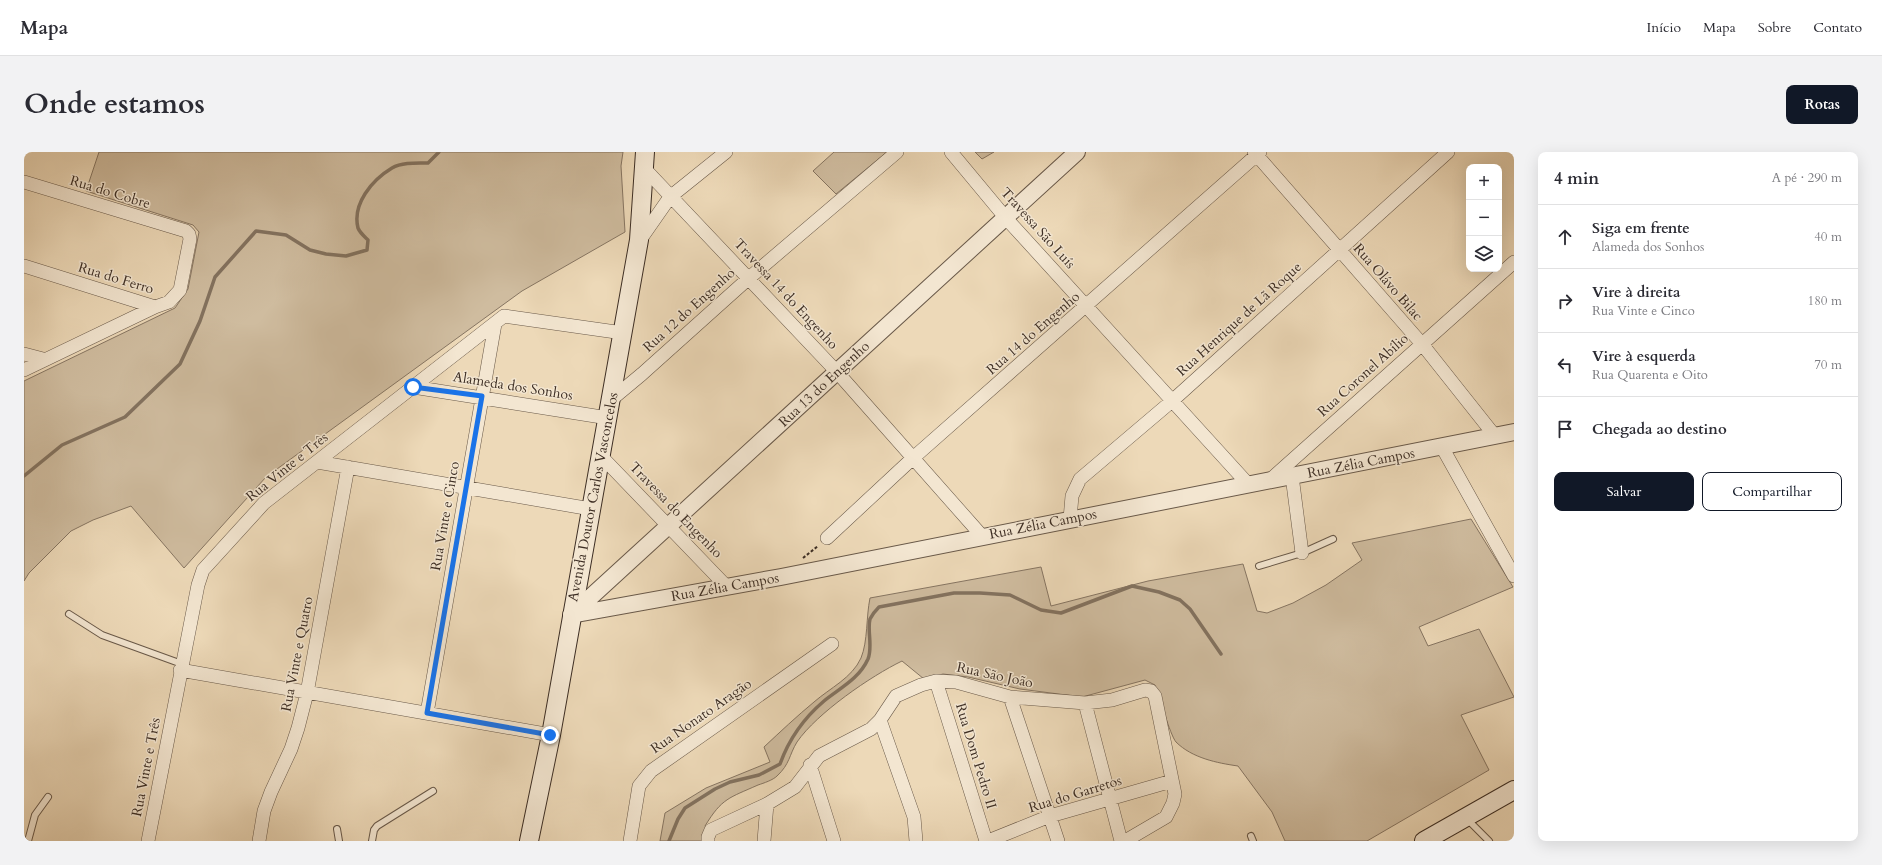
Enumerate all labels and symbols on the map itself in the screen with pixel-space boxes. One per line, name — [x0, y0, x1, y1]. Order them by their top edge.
street label: Rua do Cobre — [67, 171, 153, 213]
street label: Travessa São Luís — [996, 183, 1080, 273]
street label: Travessa 14 do Engenho — [730, 235, 843, 354]
street label: Rua Olávo Bilac — [1349, 239, 1427, 325]
street label: Rua do Ferro — [76, 257, 157, 299]
street label: Rua Henrique de Lã Roque — [1172, 258, 1306, 380]
street label: Rua 12 do Engenho — [639, 263, 740, 357]
street label: Rua 14 do Engenho — [982, 287, 1084, 379]
street label: Rua Coronel Abílio — [1313, 329, 1413, 421]
street label: Rua 13 do Engenho — [774, 336, 874, 431]
street label: Alameda dos Sonhos — [452, 367, 575, 405]
route start — [404, 378, 422, 396]
street label: Avenida Doutor Carlos Vasconcelos — [563, 390, 623, 603]
street label: Rua Vinte e Três — [242, 428, 332, 506]
street label: Rua Zélia Campos — [1306, 443, 1417, 483]
street label: Travessa do Engenho — [625, 458, 727, 563]
street label: Rua Vinte e Cinco — [426, 459, 464, 572]
street label: Rua Zélia Campos — [988, 504, 1099, 544]
street label: Rua Zélia Campos — [670, 568, 781, 606]
street label: Rua Vinte e Quatro — [277, 594, 318, 713]
street label: Rua São João — [955, 658, 1035, 692]
street label: Rua Nonato Aragão — [647, 674, 756, 758]
street label: Rua Dom Pedro II — [951, 701, 1001, 811]
street label: Rua Vinte e Três — [127, 716, 165, 818]
route end — [541, 726, 559, 744]
street label: Rua do Garretos — [1026, 771, 1124, 817]

